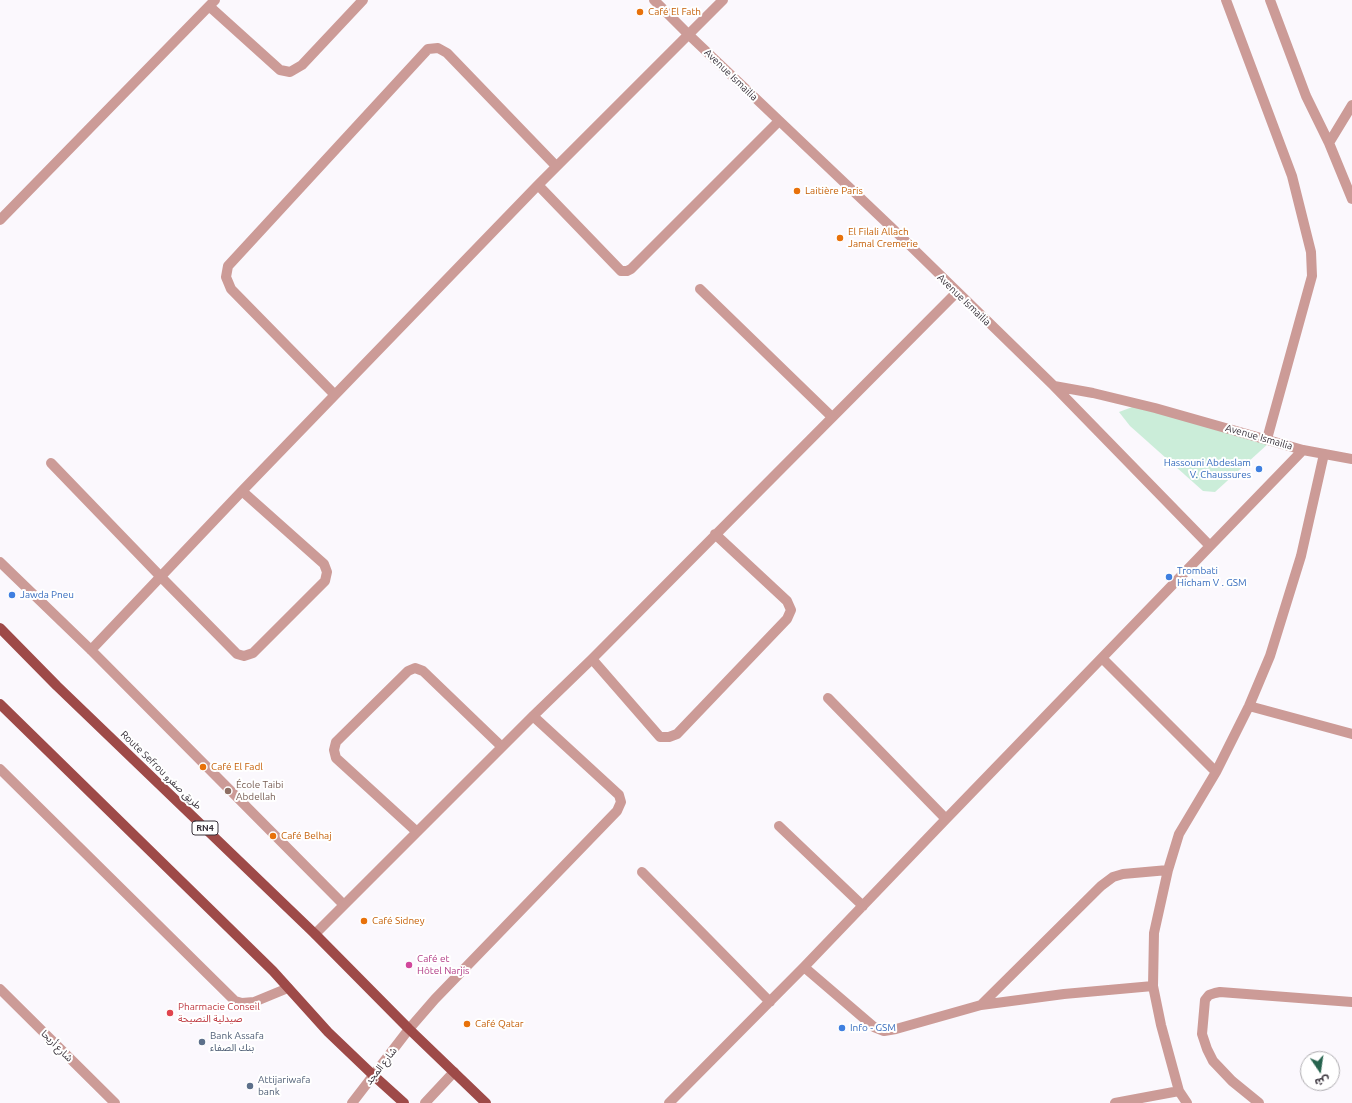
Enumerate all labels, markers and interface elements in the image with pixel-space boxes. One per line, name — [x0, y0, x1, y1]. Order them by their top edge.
place label: Café El Fath — [648, 6, 701, 18]
marker: Café El Fath — [635, 7, 645, 17]
street label: Avenue Ismailia — [702, 47, 760, 103]
place label: Laitière Paris — [805, 185, 863, 197]
marker: Laitière Paris — [792, 186, 802, 196]
place label: El Filali Allach Jamal Cremerie — [848, 226, 918, 250]
marker: El Filali Allach Jamal Cremerie — [835, 233, 845, 243]
street label: Avenue Ismailia — [935, 272, 993, 328]
street label: Avenue Ismailia — [1224, 422, 1294, 452]
place label: Hassouni Abdeslam V. Chaussures — [1164, 457, 1251, 480]
marker: Hassouni Abdeslam V. Chaussures — [1254, 464, 1264, 474]
place label: Trombati Hicham V . GSM — [1177, 565, 1247, 588]
marker: Trombati Hicham V . GSM — [1164, 572, 1174, 582]
place label: Jawda Pneu — [20, 589, 74, 601]
marker: Jawda Pneu — [7, 590, 17, 600]
street label: Route Sefrou طريق صفرو — [118, 728, 204, 812]
place label: Café El Fadl — [211, 761, 263, 773]
marker: Café El Fadl — [198, 762, 208, 772]
place label: École Taibi Abdellah — [236, 779, 284, 802]
marker: École Taibi Abdellah — [223, 786, 233, 796]
road number: RN4 — [192, 821, 218, 835]
place label: Café Belhaj — [281, 830, 332, 842]
marker: Café Belhaj — [268, 831, 278, 841]
place label: Café Sidney — [372, 915, 424, 927]
marker: Café Sidney — [359, 916, 369, 926]
place label: Café et Hôtel Narjis — [417, 953, 469, 976]
marker: Café et Hôtel Narjis — [404, 960, 414, 970]
place label: Pharmacie Conseil صيدلية النصيحة — [178, 1001, 260, 1024]
marker: Pharmacie Conseil صيدلية النصيحة — [165, 1008, 175, 1018]
place label: Café Qatar — [475, 1018, 524, 1030]
marker: Café Qatar — [462, 1019, 472, 1029]
place label: Info - GSM — [850, 1022, 896, 1034]
marker: Info - GSM — [837, 1023, 847, 1033]
street label: شارع أريحا — [39, 1028, 75, 1064]
place label: Bank Assafa بنك الصفاء — [210, 1030, 264, 1054]
marker: Bank Assafa بنك الصفاء — [197, 1037, 207, 1047]
street label: شارع المجد — [363, 1045, 399, 1087]
north arrow — [1300, 1051, 1340, 1091]
place label: Attijariwafa bank — [258, 1074, 310, 1098]
text: ش — [1314, 1074, 1331, 1089]
marker: Attijariwafa bank — [245, 1081, 255, 1091]

